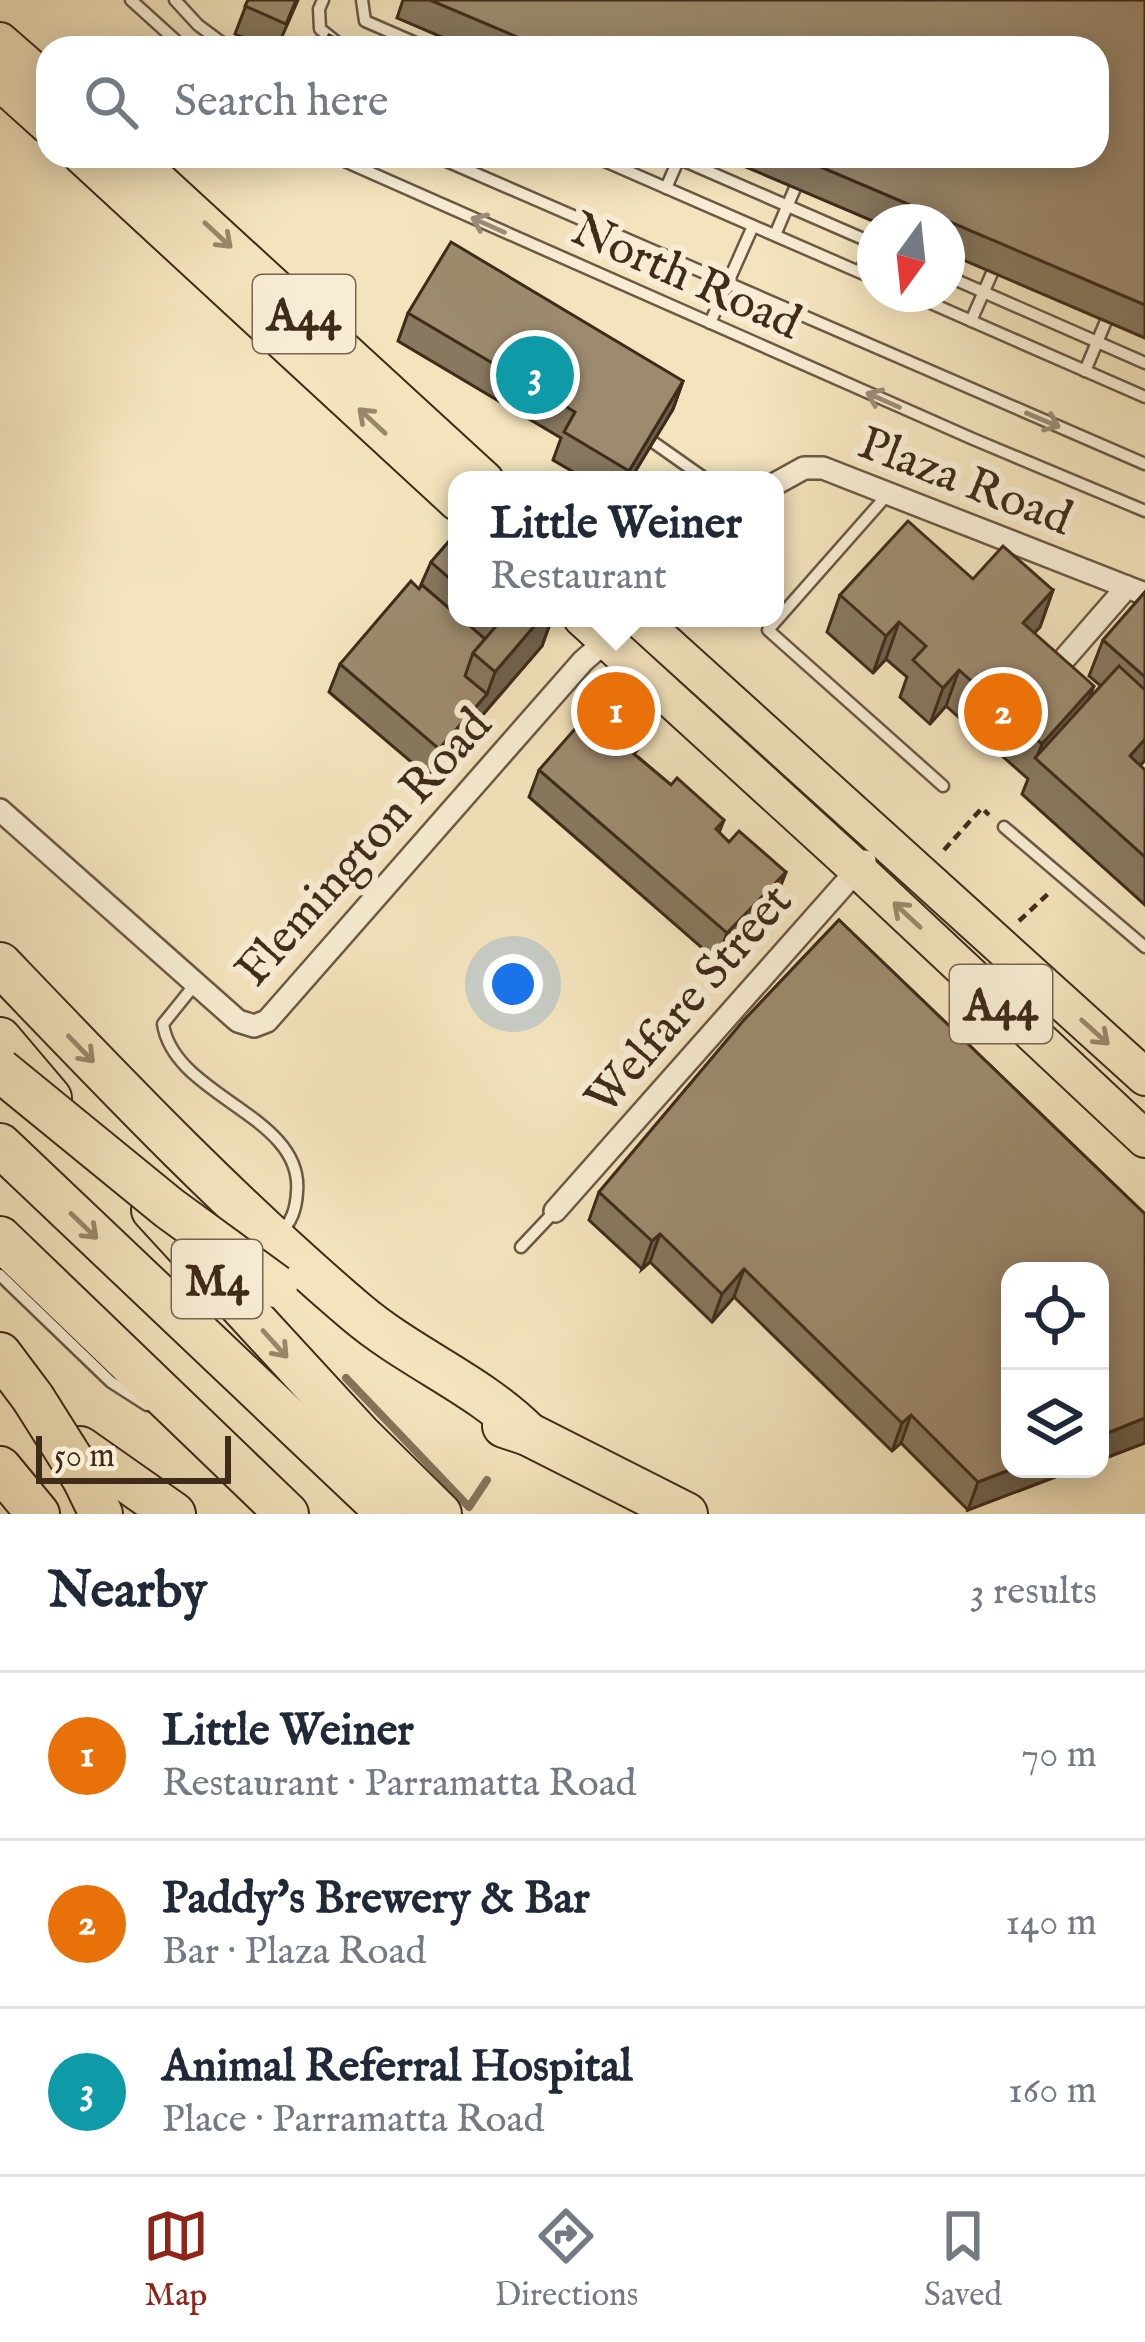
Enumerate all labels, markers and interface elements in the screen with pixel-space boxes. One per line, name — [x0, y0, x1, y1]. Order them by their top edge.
search box — [36, 36, 1109, 168]
icon: search — [78, 69, 144, 135]
text: Search here — [174, 74, 388, 131]
street label: North Road — [561, 201, 810, 355]
north arrow — [857, 204, 965, 312]
one-way arrow — [470, 212, 506, 234]
one-way arrow — [202, 221, 232, 248]
road number: A44 — [253, 275, 355, 353]
pin: 3 — [496, 330, 574, 420]
one-way arrow — [866, 387, 902, 409]
one-way arrow — [358, 408, 387, 436]
one-way arrow — [1024, 411, 1060, 433]
street label: Plaza Road — [849, 415, 1080, 551]
popup — [448, 471, 784, 627]
text: Little Weiner — [490, 496, 742, 553]
text: Restaurant — [490, 553, 667, 602]
pin: 1 — [577, 666, 655, 756]
pin: 2 — [964, 667, 1042, 757]
street label: Flemington Road — [224, 697, 506, 1000]
street label: Welfare Street — [574, 873, 807, 1128]
one-way arrow — [893, 902, 922, 930]
your location — [483, 954, 543, 1014]
road number: A44 — [950, 965, 1052, 1043]
one-way arrow — [1079, 1018, 1109, 1045]
one-way arrow — [66, 1033, 94, 1063]
one-way arrow — [69, 1212, 99, 1240]
road number: M4 — [172, 1240, 262, 1318]
map controls — [1001, 1262, 1109, 1478]
button: locate — [1001, 1262, 1109, 1370]
one-way arrow — [261, 1329, 289, 1359]
button: layers — [1001, 1370, 1109, 1478]
scale bar — [36, 1430, 231, 1483]
text: 50 m — [54, 1436, 115, 1478]
text: Nearby — [48, 1560, 207, 1625]
text: 3 results — [970, 1568, 1097, 1617]
text: Little Weiner — [162, 1703, 414, 1760]
text: 1 — [80, 1731, 94, 1780]
text: 70 m — [1021, 1731, 1097, 1780]
text: Restaurant · Parramatta Road — [162, 1760, 636, 1809]
text: Paddy's Brewery & Bar — [162, 1871, 590, 1928]
text: 2 — [78, 1899, 96, 1948]
text: 140 m — [1006, 1899, 1097, 1948]
text: Bar · Plaza Road — [162, 1928, 426, 1977]
text: Animal Referral Hospital — [162, 2039, 632, 2096]
text: 3 — [80, 2067, 94, 2116]
text: 160 m — [1008, 2067, 1097, 2116]
text: Place · Parramatta Road — [162, 2096, 544, 2145]
tab: Map — [143, 2203, 209, 2317]
tab: Directions — [495, 2203, 638, 2317]
tab: Saved — [924, 2203, 1002, 2317]

